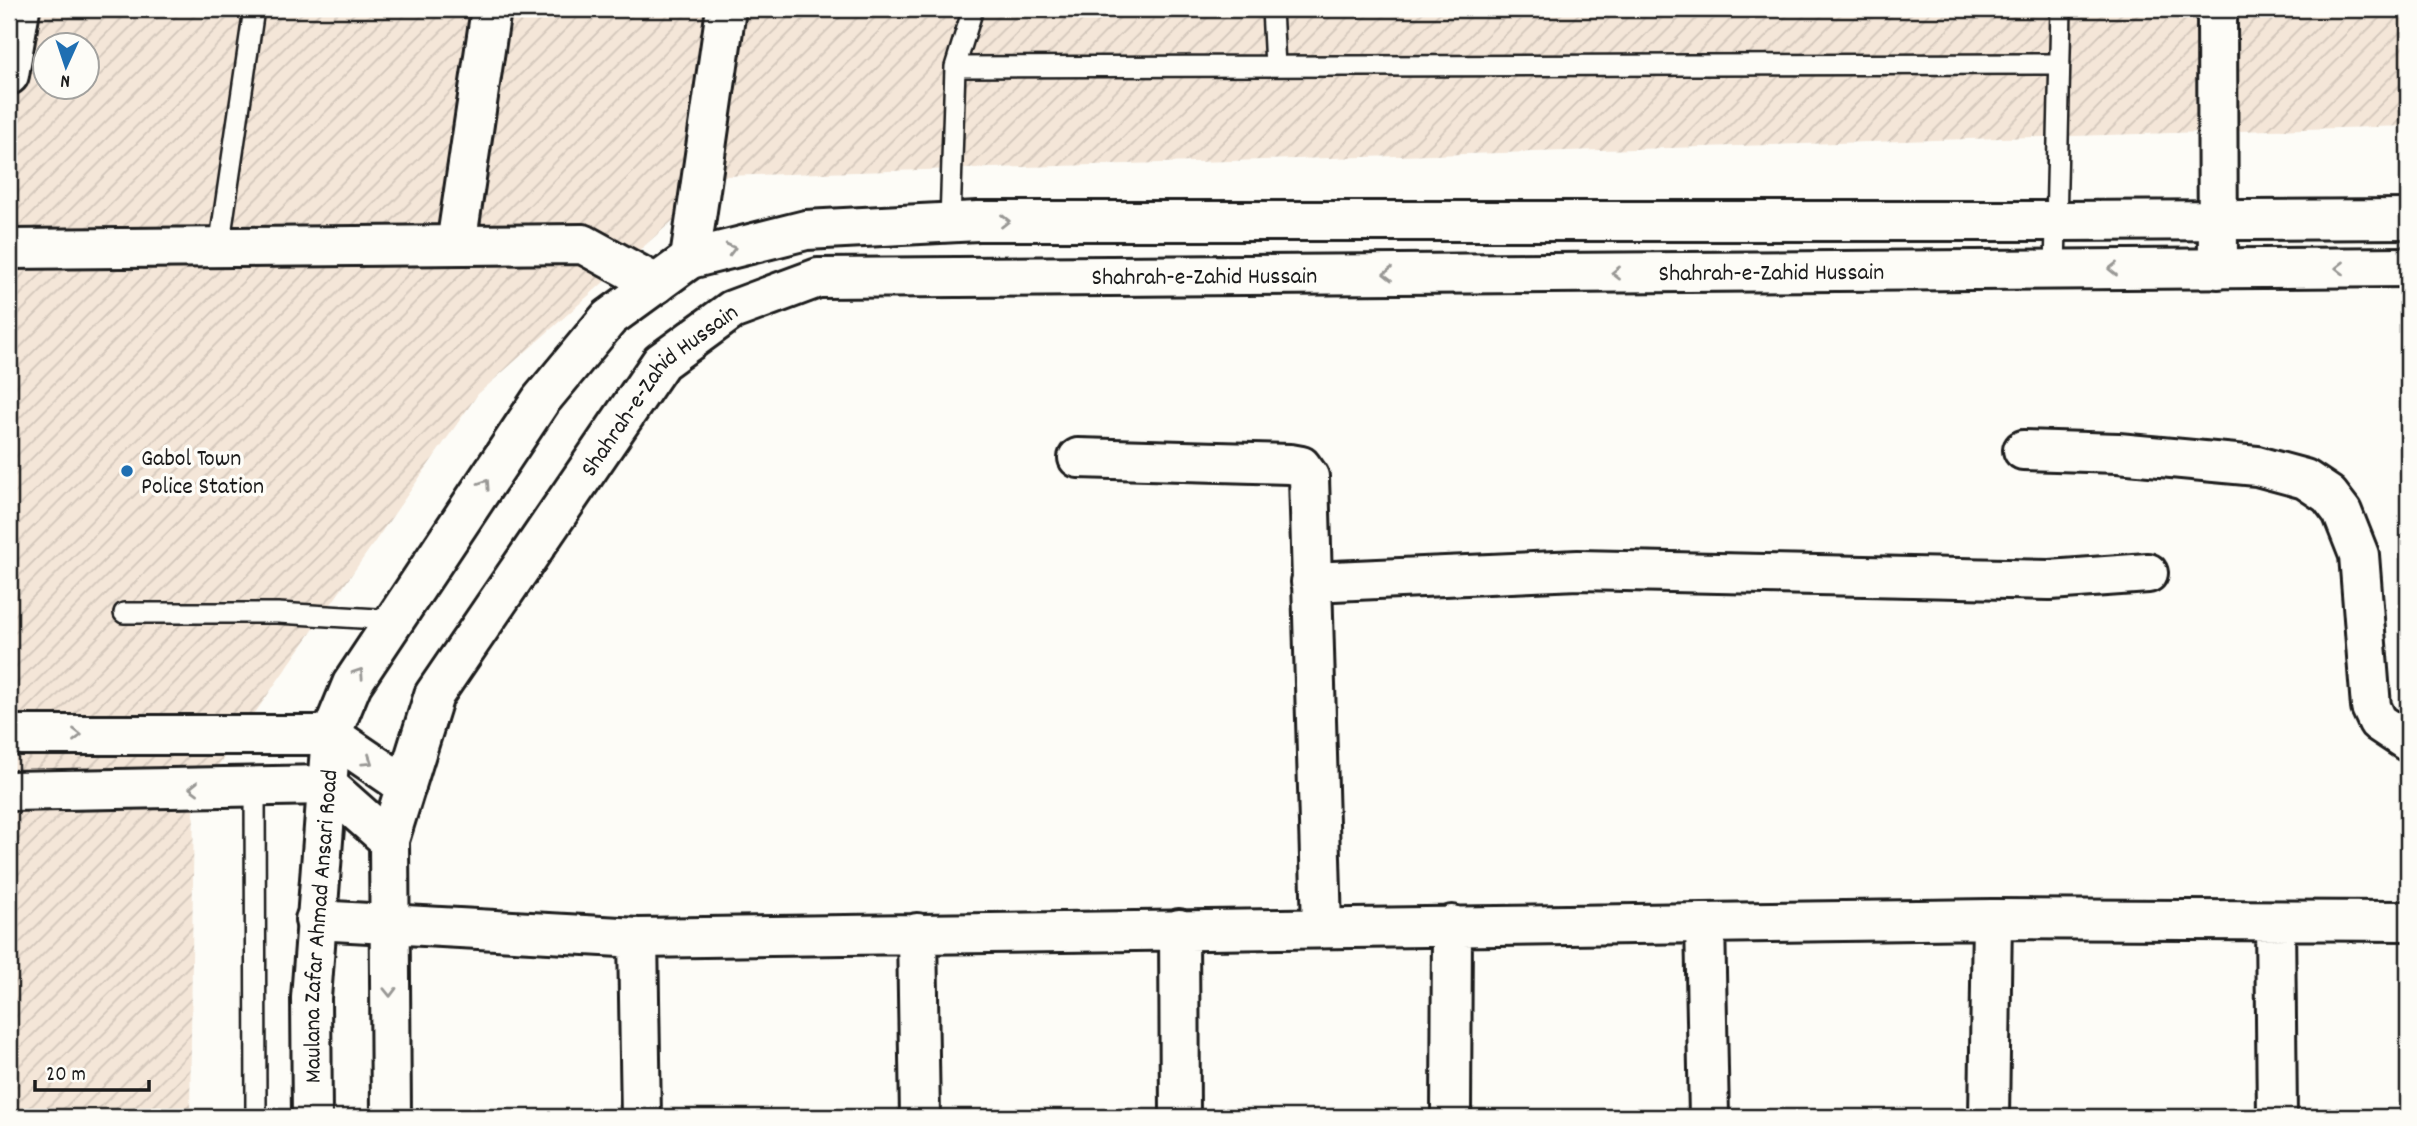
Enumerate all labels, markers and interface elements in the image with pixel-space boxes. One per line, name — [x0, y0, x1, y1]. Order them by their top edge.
north arrow — [32, 32, 102, 102]
text: N — [60, 66, 71, 93]
one-way arrow — [1000, 213, 1011, 229]
one-way arrow — [725, 243, 737, 257]
street label: Shahrah-e-Zahid Hussain — [1658, 257, 1884, 292]
one-way arrow — [2334, 260, 2345, 276]
street label: Shahrah-e-Zahid Hussain — [1091, 261, 1317, 296]
one-way arrow — [2107, 261, 2117, 277]
one-way arrow — [1610, 265, 1620, 281]
one-way arrow — [1382, 266, 1393, 282]
street label: Shahrah-e-Zahid Hussain — [574, 297, 746, 485]
place label: Gabol Town Police Station — [141, 443, 264, 505]
marker: Gabol Town Police Station — [119, 463, 135, 479]
one-way arrow — [477, 479, 490, 492]
one-way arrow — [351, 668, 363, 681]
one-way arrow — [72, 727, 83, 743]
one-way arrow — [360, 752, 373, 765]
street label: Maulana Zafar Ahmad Ansari Road — [297, 768, 348, 1083]
one-way arrow — [189, 780, 200, 795]
one-way arrow — [382, 986, 397, 997]
scale bar — [35, 1049, 149, 1093]
text: 20 m — [46, 1061, 86, 1091]

